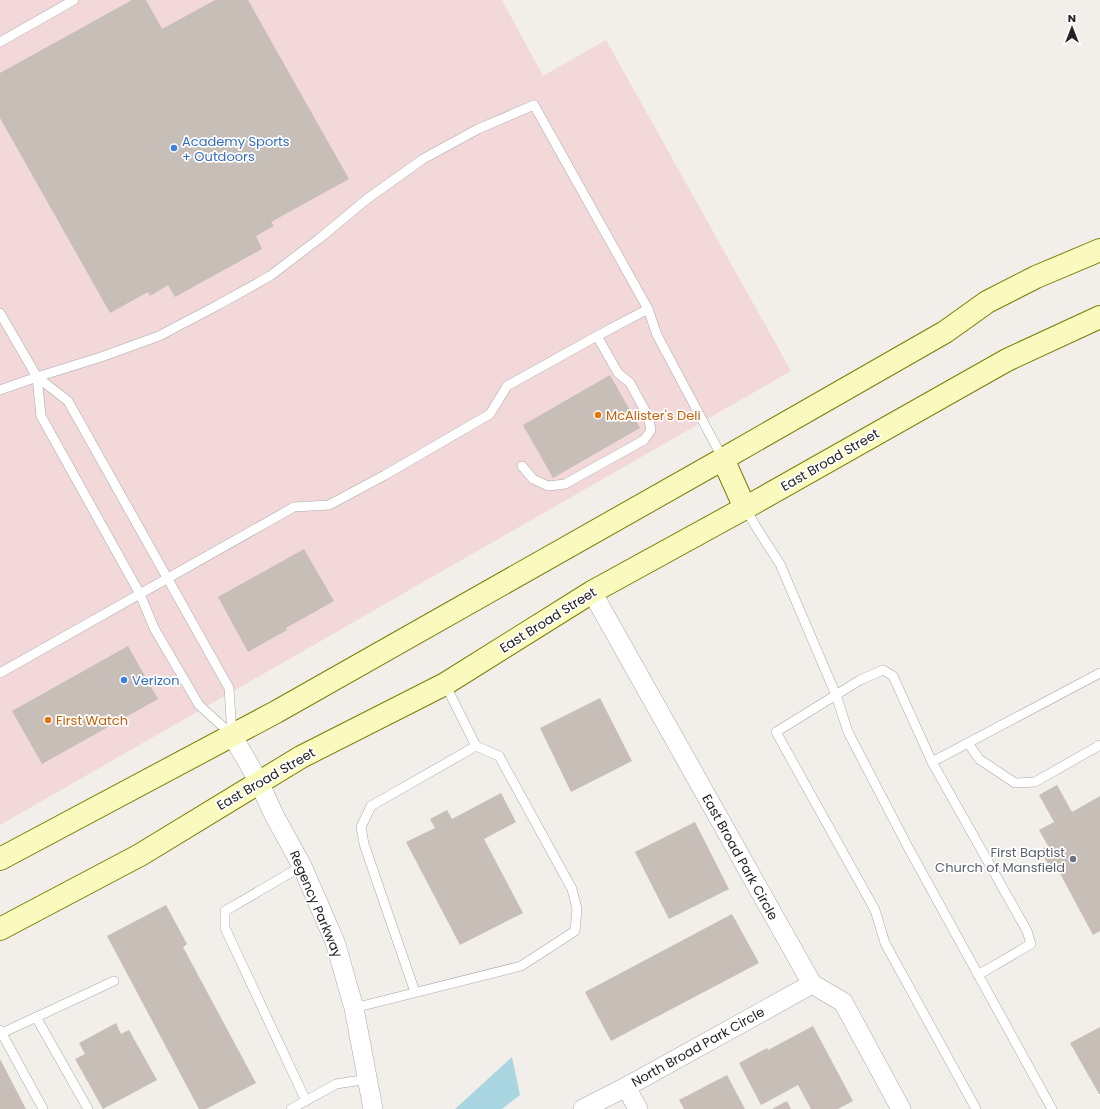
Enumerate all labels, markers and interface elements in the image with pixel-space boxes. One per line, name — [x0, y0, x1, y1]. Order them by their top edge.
north arrow — [1052, 8, 1092, 48]
text: N — [1068, 10, 1076, 26]
place label: Academy Sports + Outdoors — [182, 132, 290, 166]
marker: Academy Sports + Outdoors — [169, 143, 179, 153]
place label: McAlister's Deli — [606, 406, 701, 425]
marker: McAlister's Deli — [593, 410, 603, 420]
street label: East Broad Street — [777, 424, 883, 496]
street label: East Broad Street — [496, 582, 600, 657]
place label: Verizon — [132, 671, 179, 690]
marker: Verizon — [119, 675, 129, 685]
place label: First Watch — [56, 711, 128, 730]
marker: First Watch — [43, 715, 53, 725]
street label: East Broad Street — [213, 743, 319, 815]
street label: East Broad Park Circle — [697, 791, 783, 923]
place label: First Baptist Church of Mansfield — [935, 843, 1065, 877]
street label: Regency Parkway — [285, 848, 347, 961]
marker: First Baptist Church of Mansfield — [1068, 854, 1078, 864]
street label: North Broad Park Circle — [628, 1002, 768, 1092]

